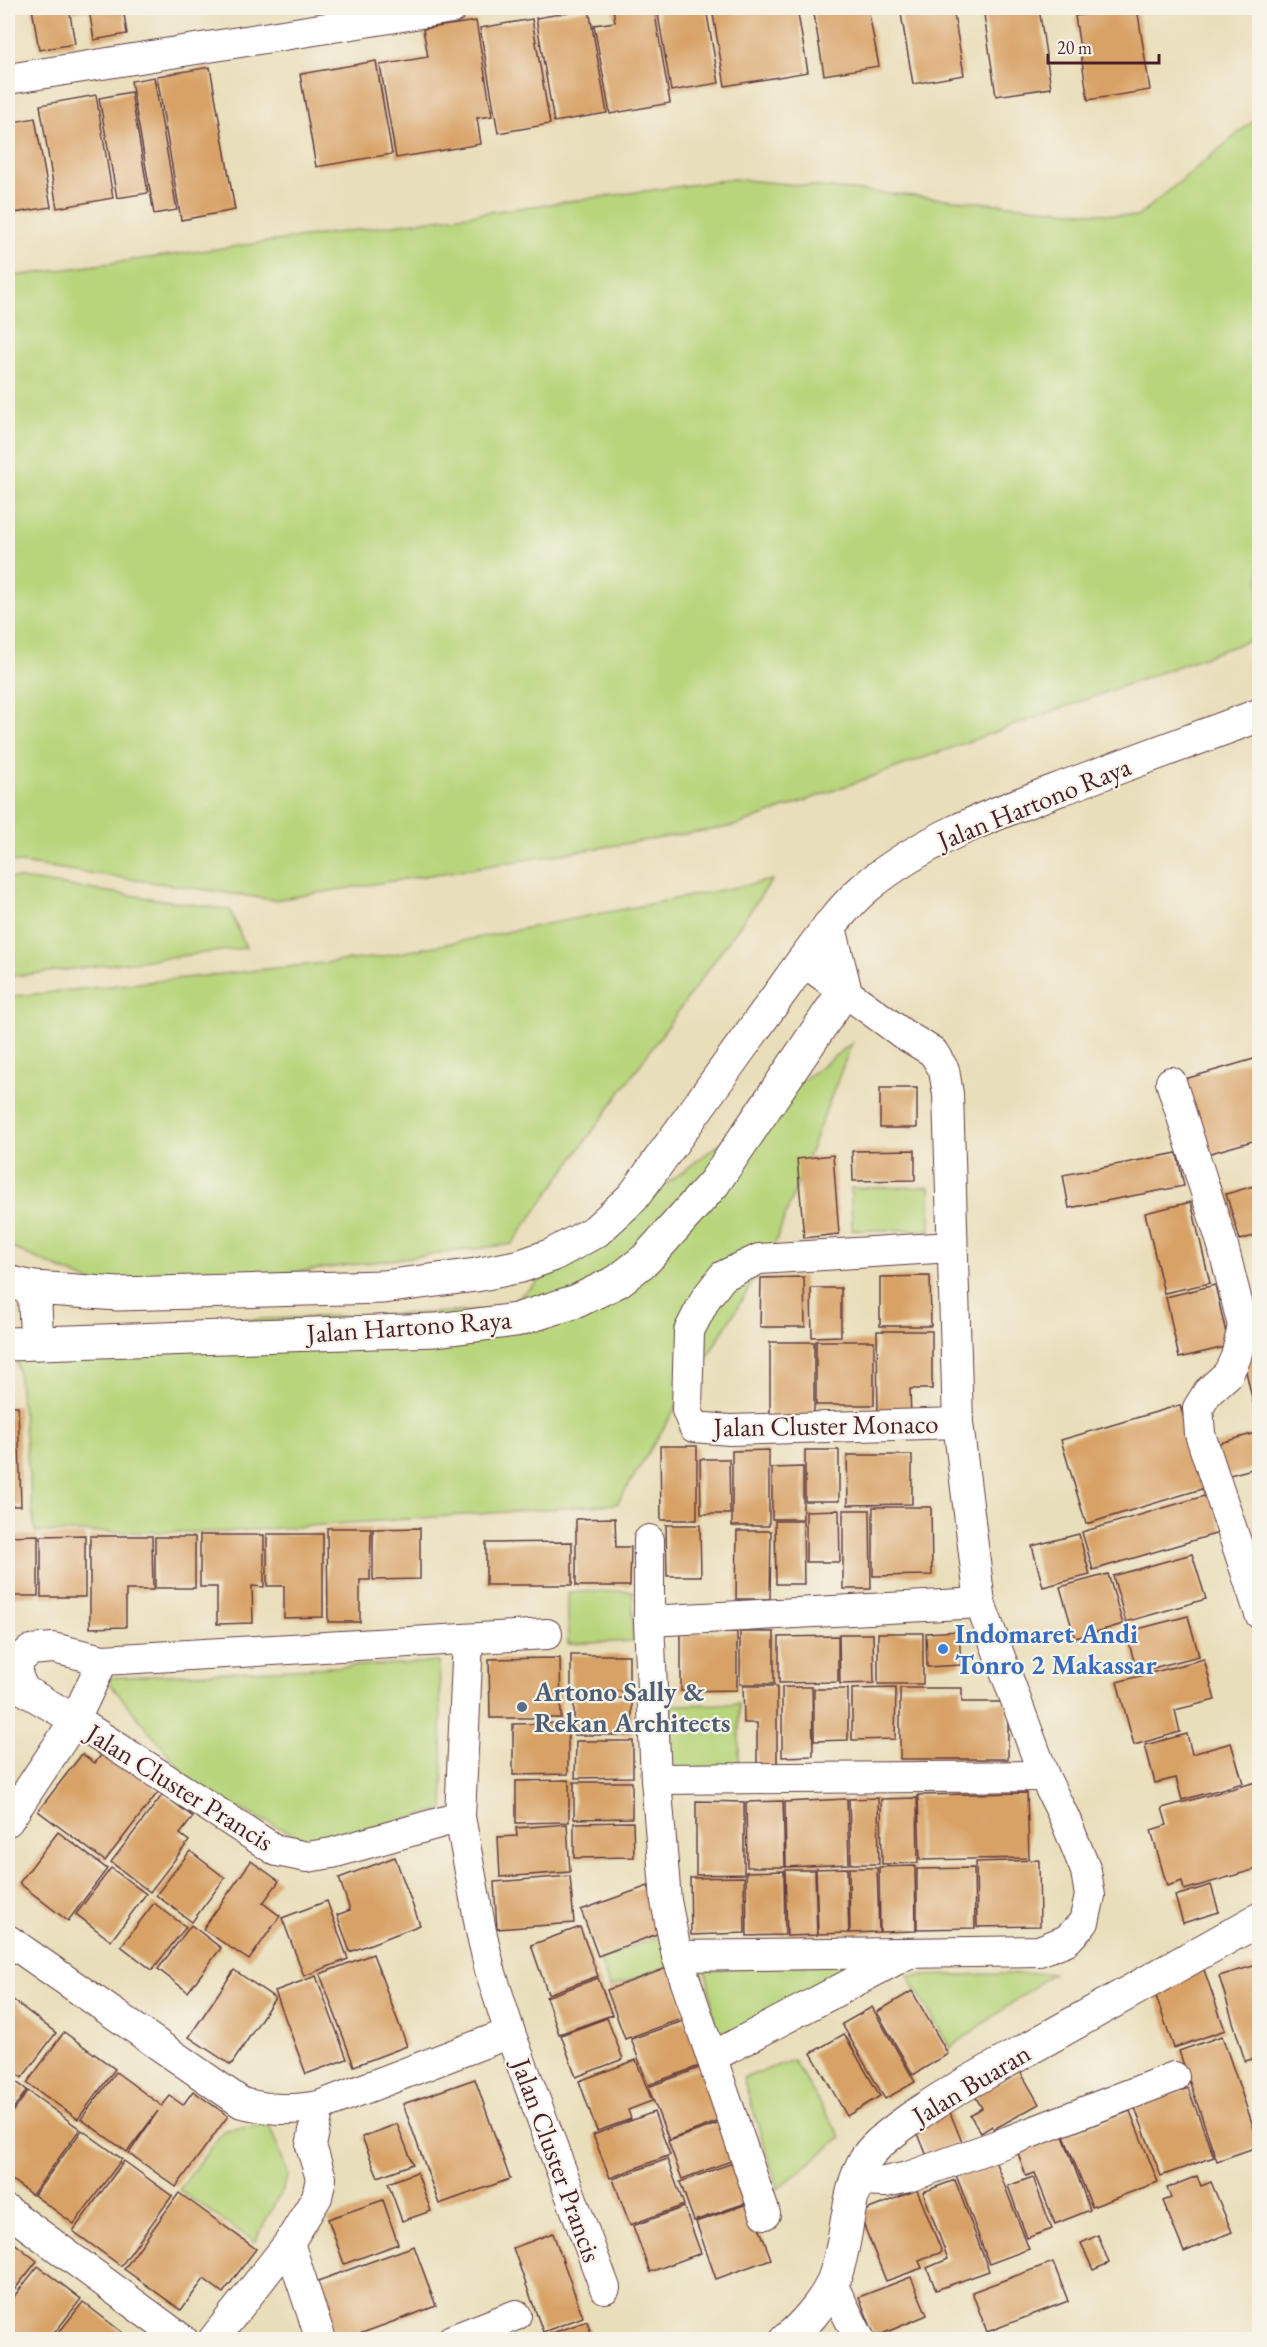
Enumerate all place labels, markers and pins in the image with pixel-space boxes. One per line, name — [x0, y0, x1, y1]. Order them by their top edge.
place label: Indomaret Andi Tonro 2 Makassar — [955, 1616, 1157, 1682]
marker: Indomaret Andi Tonro 2 Makassar — [936, 1642, 950, 1656]
place label: Artono Sally & Rekan Architects — [533, 1674, 731, 1740]
marker: Artono Sally & Rekan Architects — [515, 1700, 529, 1714]

